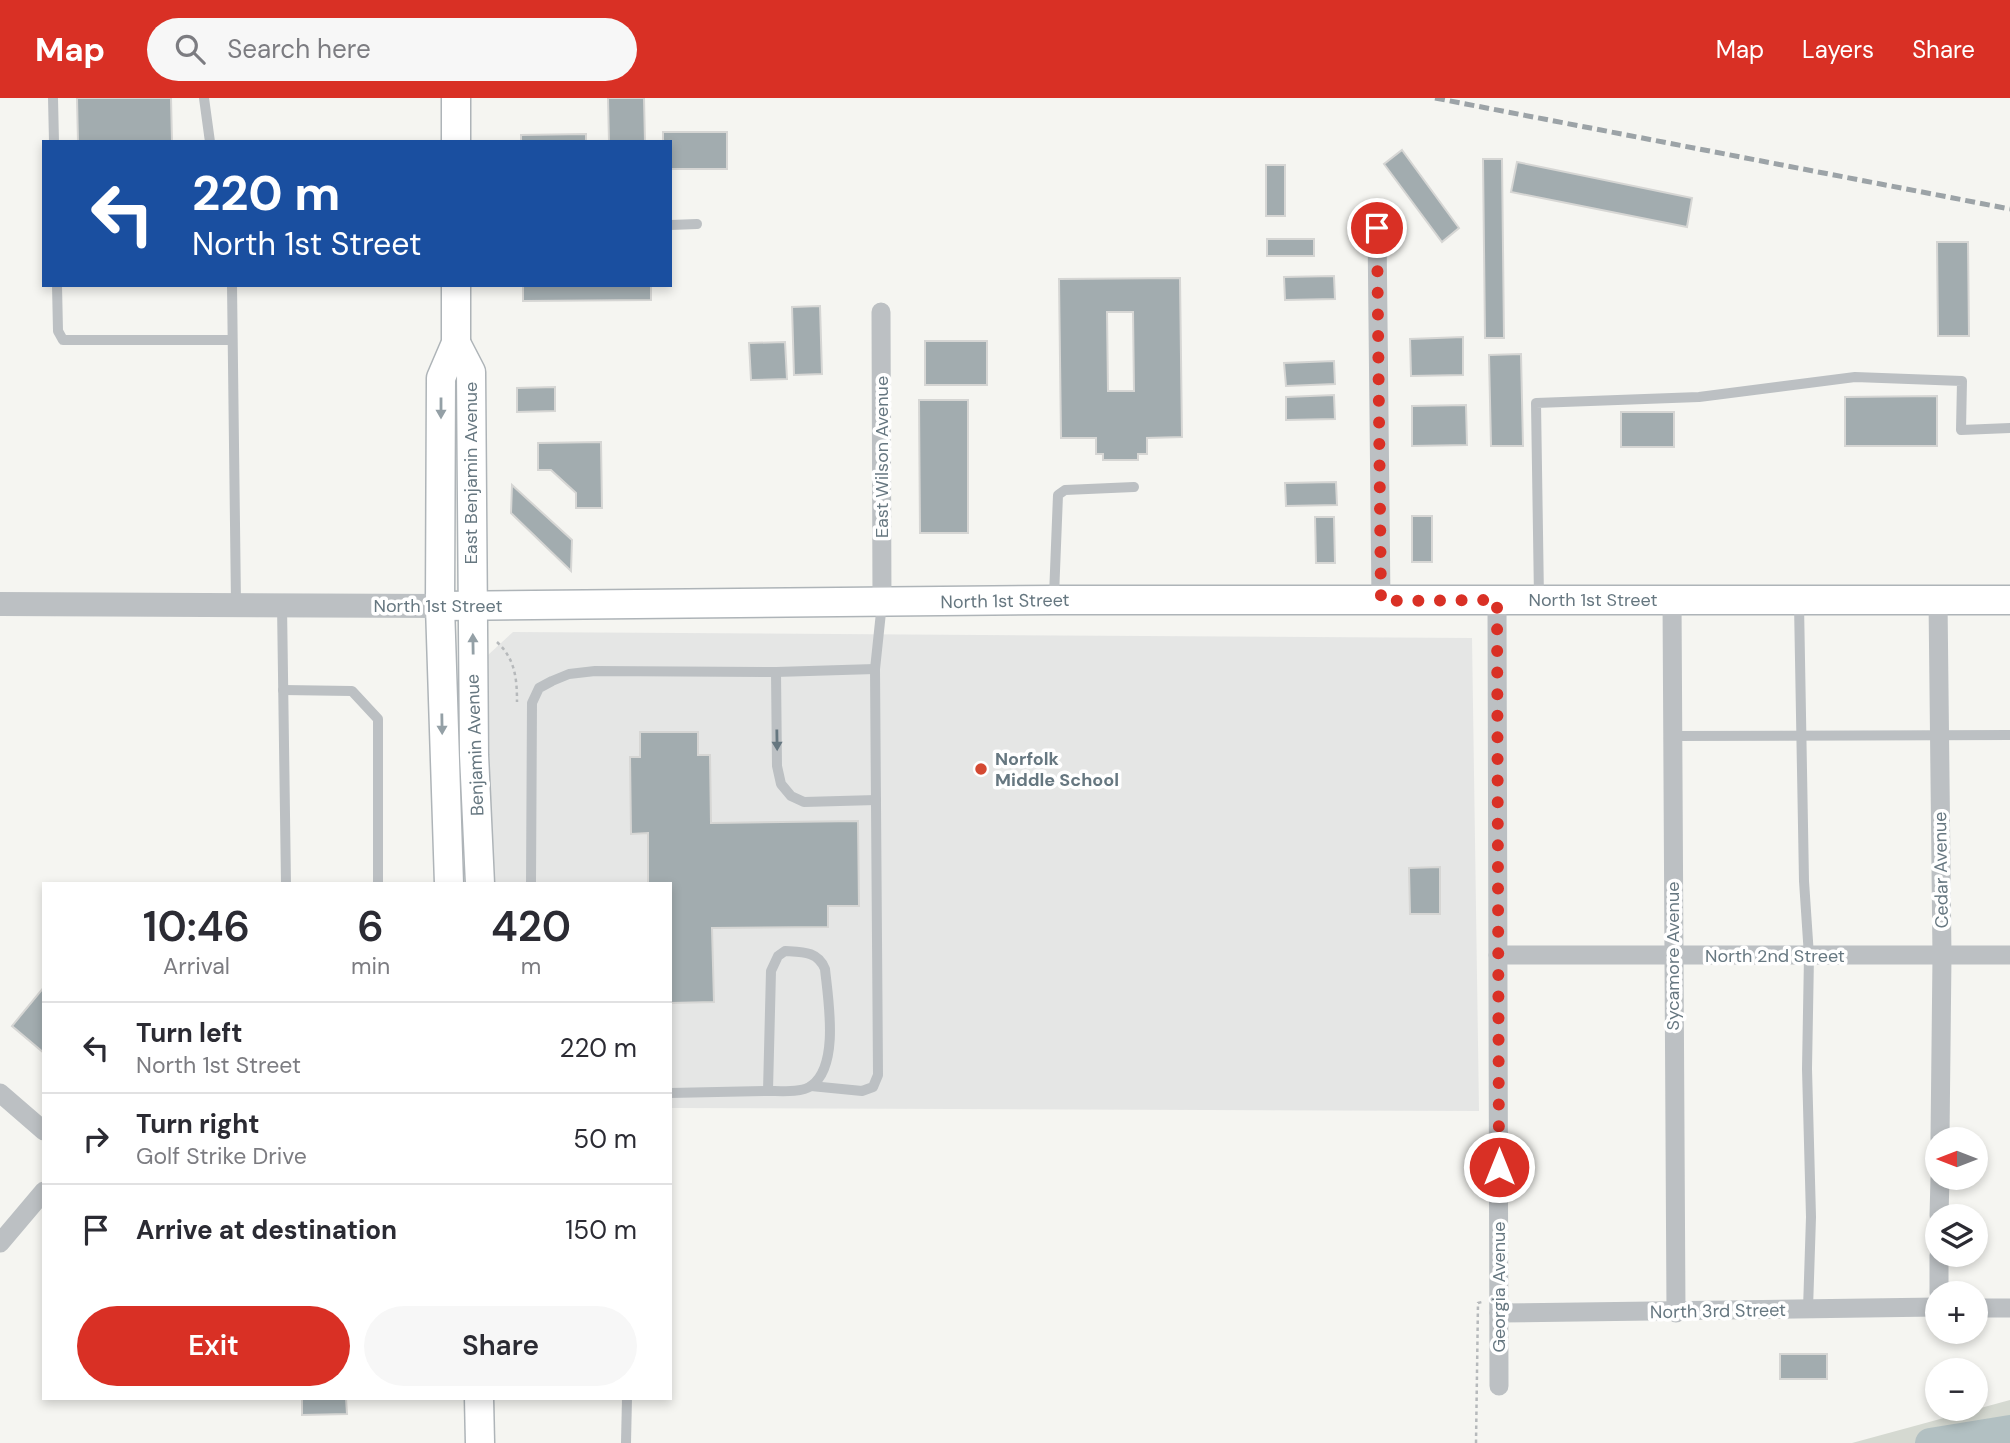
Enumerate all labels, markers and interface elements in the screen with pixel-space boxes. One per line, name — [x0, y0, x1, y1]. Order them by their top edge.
search box — [147, 18, 637, 81]
text: Map — [35, 28, 105, 71]
icon: search — [171, 30, 209, 68]
text: Search here — [227, 32, 371, 66]
text: Map — [1716, 34, 1764, 65]
text: Layers — [1802, 34, 1874, 65]
text: Share — [1912, 34, 1975, 65]
text: 220 m — [192, 161, 340, 225]
icon: left — [77, 168, 168, 259]
pin — [1347, 198, 1407, 258]
icon: arrive — [1358, 209, 1396, 247]
text: North 1st Street — [192, 223, 421, 265]
street label: East Wilson Avenue — [870, 376, 894, 538]
street label: East Benjamin Avenue — [459, 382, 483, 564]
one-way arrow — [435, 397, 446, 419]
street label: North 1st Street — [940, 588, 1070, 614]
street label: North 1st Street — [1528, 588, 1658, 612]
street label: North 1st Street — [373, 594, 503, 618]
one-way arrow — [467, 633, 478, 655]
street label: Benjamin Avenue — [461, 674, 489, 816]
one-way arrow — [437, 713, 448, 735]
one-way arrow — [771, 729, 782, 751]
place label: Norfolk Middle School — [995, 747, 1119, 792]
marker: Norfolk Middle School — [973, 761, 989, 777]
street label: Cedar Avenue — [1928, 811, 1954, 929]
street label: Sycamore Avenue — [1661, 882, 1685, 1030]
text: 10:46 — [143, 899, 250, 954]
text: 6 — [357, 899, 384, 954]
text: 420 — [491, 899, 571, 954]
street label: North 2nd Street — [1705, 944, 1845, 968]
text: Arrival — [163, 951, 230, 981]
text: min — [351, 951, 390, 981]
text: m — [521, 951, 541, 981]
text: Turn left — [136, 1016, 243, 1050]
icon: left — [77, 1029, 115, 1067]
text: 220 m — [559, 1031, 637, 1065]
text: North 1st Street — [136, 1050, 301, 1080]
text: Turn right — [136, 1107, 260, 1141]
icon: right — [77, 1120, 115, 1158]
text: 50 m — [573, 1122, 637, 1156]
north arrow — [1925, 1127, 1988, 1190]
map controls — [1925, 1127, 1988, 1421]
position arrow — [1462, 1130, 1536, 1204]
text: Golf Strike Drive — [136, 1141, 307, 1171]
button: layers — [1925, 1204, 1988, 1267]
icon: arrive — [77, 1211, 115, 1249]
text: Arrive at destination — [136, 1213, 397, 1247]
text: 150 m — [565, 1213, 637, 1247]
street label: Georgia Avenue — [1487, 1221, 1511, 1353]
button: + — [1925, 1281, 1988, 1344]
street label: North 3rd Street — [1650, 1298, 1786, 1324]
button: Exit — [77, 1306, 350, 1386]
button: Share — [364, 1306, 637, 1386]
button: − — [1925, 1358, 1988, 1421]

